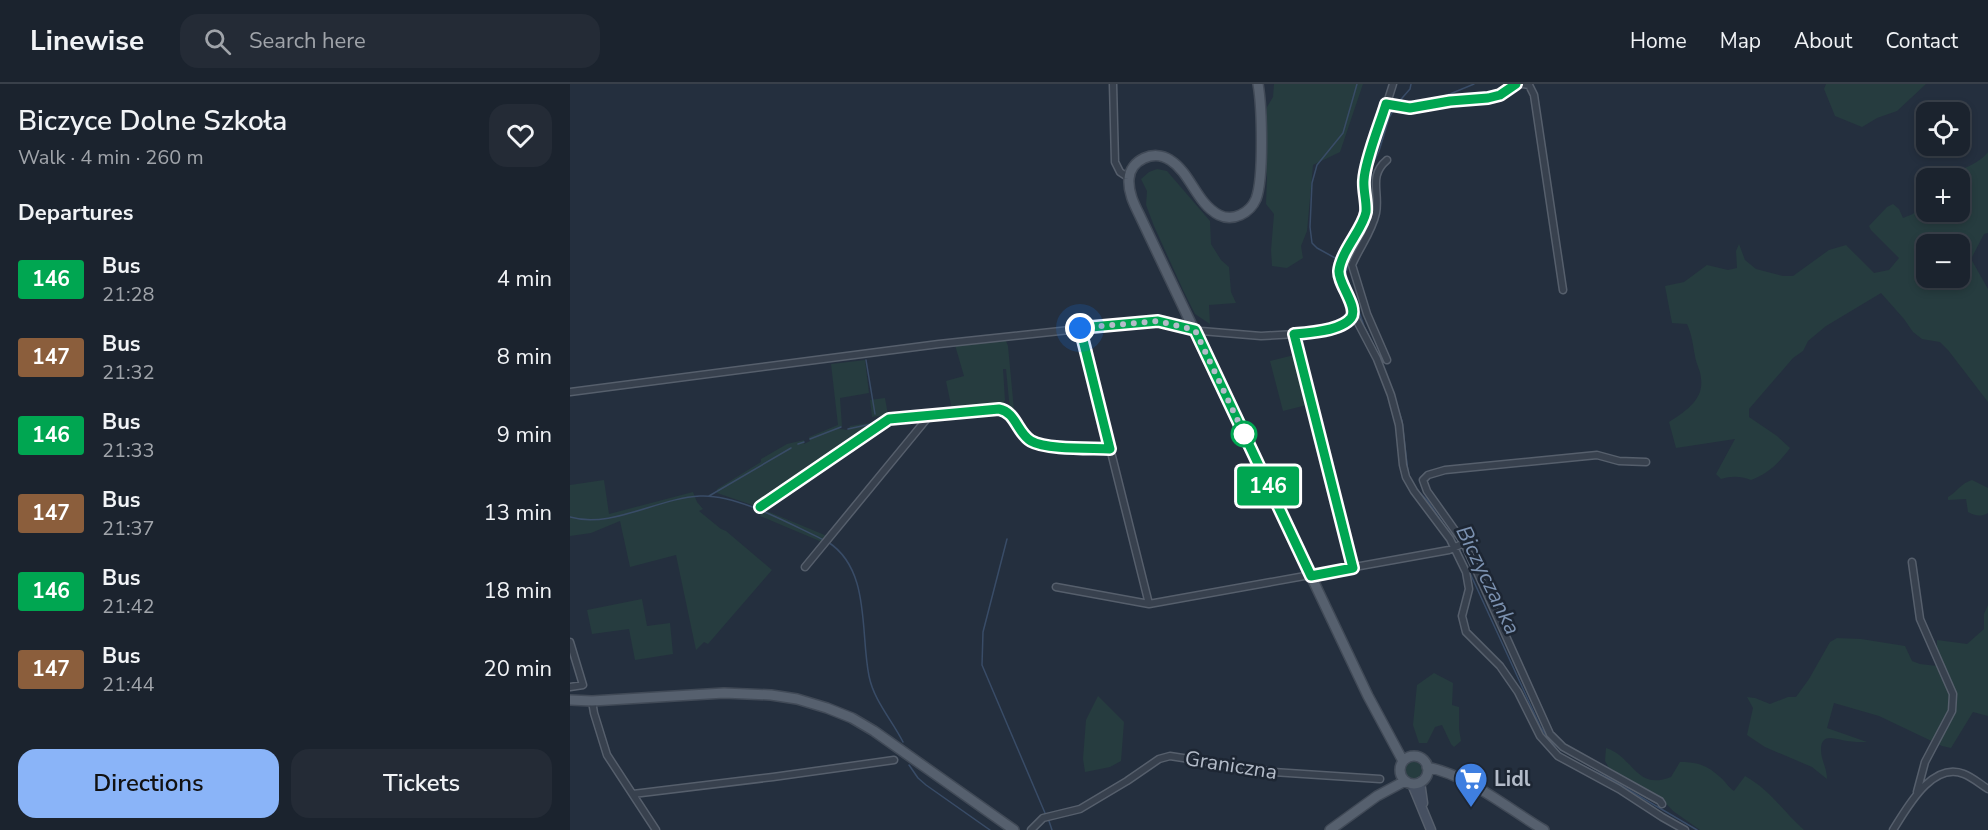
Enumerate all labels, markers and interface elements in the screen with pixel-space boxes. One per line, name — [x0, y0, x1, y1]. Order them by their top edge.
search box — [180, 14, 600, 68]
text: Linewise — [30, 22, 144, 60]
icon: search — [201, 25, 234, 58]
text: Search here — [249, 26, 366, 56]
text: Home — [1630, 27, 1687, 55]
text: Map — [1720, 27, 1761, 55]
text: About — [1794, 27, 1852, 55]
text: Contact — [1885, 27, 1958, 55]
text: Biczyce Dolne Szkoła — [18, 102, 287, 140]
map controls — [1916, 102, 1970, 288]
button: locate — [1916, 102, 1970, 156]
button: heart — [489, 104, 552, 167]
text: Walk · 4 min · 260 m — [18, 144, 204, 171]
button: + — [1916, 168, 1970, 222]
text: Departures — [18, 198, 133, 228]
button: − — [1916, 234, 1970, 288]
text: Bus — [102, 251, 141, 281]
text: 4 min — [497, 264, 552, 294]
text: 146 — [32, 265, 70, 293]
text: 21:28 — [102, 281, 155, 308]
your location — [1065, 313, 1095, 343]
text: Bus — [102, 329, 141, 359]
text: 8 min — [497, 342, 552, 372]
text: 147 — [32, 343, 70, 371]
text: 21:32 — [102, 359, 155, 386]
text: Bus — [102, 407, 141, 437]
text: 9 min — [497, 420, 552, 450]
text: 146 — [32, 421, 70, 449]
unlabelled marker — [1231, 421, 1257, 447]
text: 21:33 — [102, 437, 155, 464]
line badge: 146 — [1234, 466, 1302, 506]
text: 146 — [1249, 472, 1287, 500]
text: Bus — [102, 485, 141, 515]
text: 13 min — [484, 498, 552, 528]
text: 147 — [32, 499, 70, 527]
text: 21:37 — [102, 515, 155, 542]
water label: Biczyczanka — [1449, 520, 1527, 640]
text: Bus — [102, 563, 141, 593]
text: 18 min — [484, 576, 552, 606]
text: 146 — [32, 577, 70, 605]
text: 21:42 — [102, 593, 155, 620]
text: Bus — [102, 641, 141, 671]
text: 20 min — [484, 654, 552, 684]
text: 147 — [32, 655, 70, 683]
text: 21:44 — [102, 671, 155, 698]
street label: Graniczna — [1183, 744, 1279, 786]
button: Directions — [18, 749, 279, 818]
button: Tickets — [291, 749, 552, 818]
supermarket icon: Lidl — [1453, 761, 1489, 808]
place label: Lidl — [1494, 765, 1531, 793]

